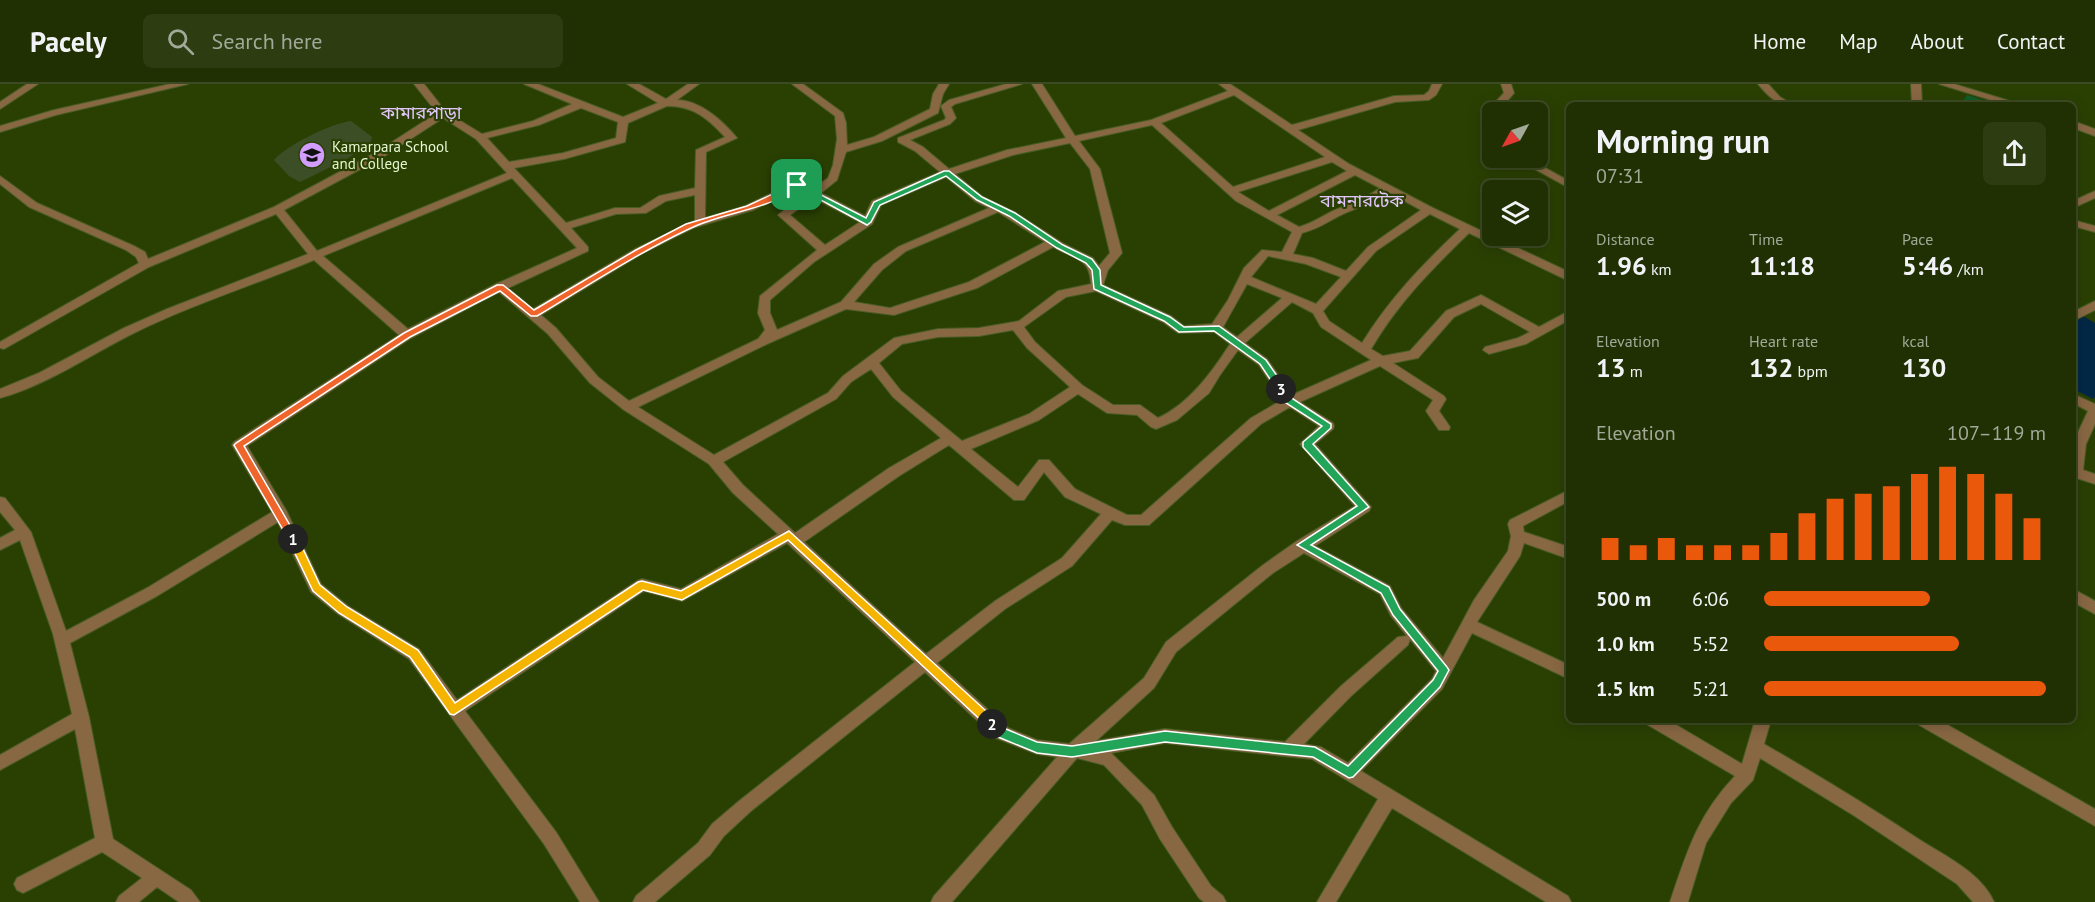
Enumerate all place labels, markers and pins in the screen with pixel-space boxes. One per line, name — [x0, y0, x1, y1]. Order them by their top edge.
place label: Kamarpara School and College — [332, 137, 449, 173]
school or university icon: Kamarpara School and College — [297, 140, 327, 170]
pin — [771, 159, 822, 210]
pin: 3 — [1266, 374, 1296, 404]
pin: 1 — [278, 524, 308, 554]
pin: 2 — [977, 709, 1007, 739]

